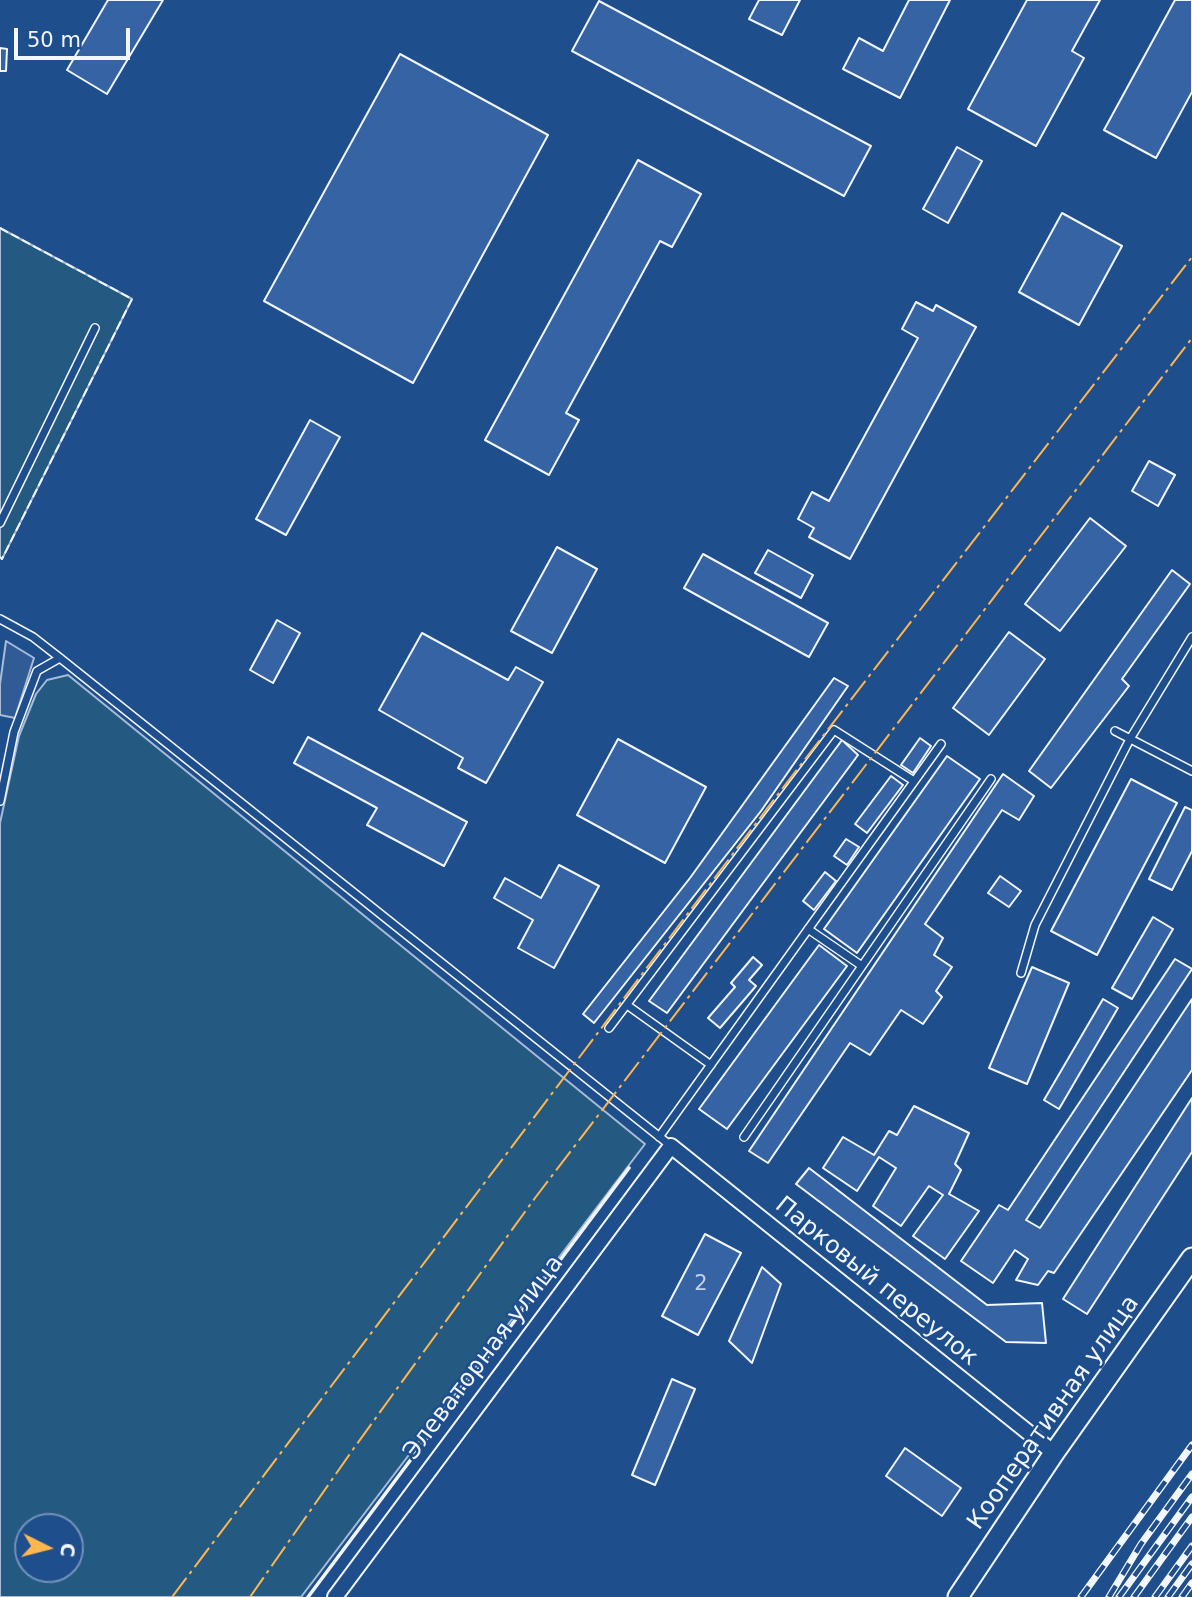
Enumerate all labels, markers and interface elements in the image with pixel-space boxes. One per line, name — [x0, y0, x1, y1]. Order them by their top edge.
scale bar — [18, 14, 133, 58]
text: 50 m — [27, 28, 81, 52]
street label: Парковый переулок — [769, 1191, 983, 1373]
street label: Элеваторная улица — [398, 1250, 570, 1466]
house number: 2 — [694, 1272, 708, 1298]
street label: Кооперативная улица — [962, 1290, 1146, 1536]
north arrow — [14, 1513, 84, 1583]
text: С — [56, 1542, 80, 1558]

